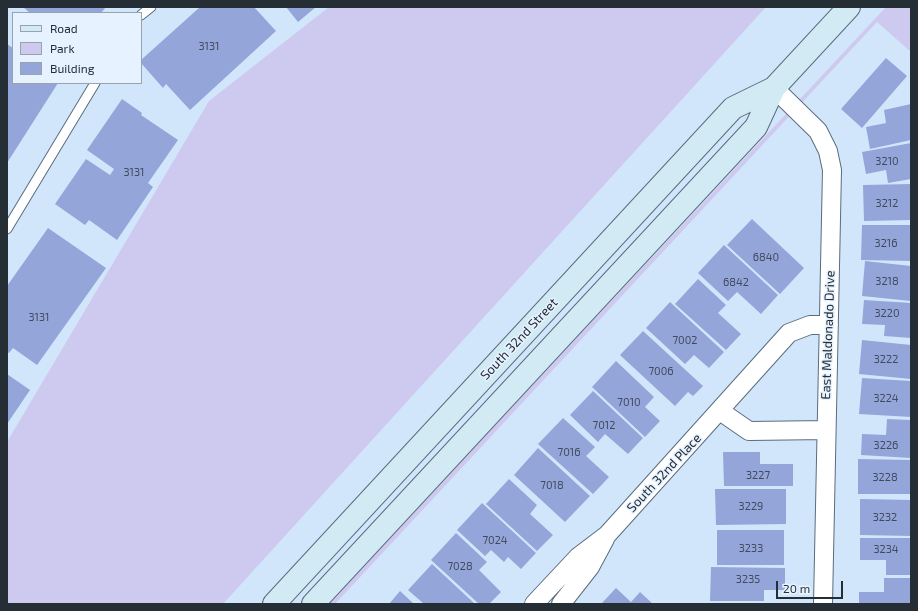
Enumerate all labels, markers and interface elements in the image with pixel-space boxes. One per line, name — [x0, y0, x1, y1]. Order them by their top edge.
legend — [12, 12, 142, 84]
text: Road — [50, 21, 78, 35]
house number: 3131 — [199, 39, 219, 53]
text: Park — [50, 41, 75, 55]
text: Building — [50, 61, 94, 75]
house number: 3210 — [875, 154, 899, 168]
house number: 3131 — [124, 165, 144, 179]
house number: 3212 — [876, 196, 898, 210]
house number: 3216 — [875, 236, 897, 250]
house number: 6840 — [753, 250, 779, 264]
street label: East Maldonado Drive — [818, 270, 838, 400]
house number: 3218 — [875, 274, 899, 288]
house number: 6842 — [723, 275, 749, 289]
street label: South 32nd Street — [477, 295, 561, 383]
house number: 3220 — [874, 306, 900, 320]
house number: 3131 — [29, 310, 49, 324]
house number: 7002 — [672, 333, 698, 347]
house number: 3222 — [874, 352, 898, 366]
house number: 7006 — [648, 364, 674, 378]
house number: 3224 — [873, 391, 899, 405]
house number: 7010 — [617, 395, 641, 409]
house number: 7012 — [593, 418, 615, 432]
street label: South 32nd Place — [624, 430, 704, 516]
house number: 3226 — [874, 438, 898, 452]
house number: 7016 — [558, 445, 580, 459]
house number: 3227 — [746, 468, 770, 482]
house number: 3228 — [872, 470, 898, 484]
house number: 7018 — [540, 478, 564, 492]
house number: 3229 — [739, 499, 763, 513]
house number: 3232 — [873, 510, 897, 524]
house number: 7024 — [482, 533, 508, 547]
house number: 3233 — [739, 541, 763, 555]
house number: 3234 — [873, 542, 899, 556]
house number: 7028 — [447, 559, 473, 573]
house number: 3235 — [736, 572, 760, 586]
scale bar — [778, 573, 845, 599]
text: 20 m — [783, 581, 810, 595]

